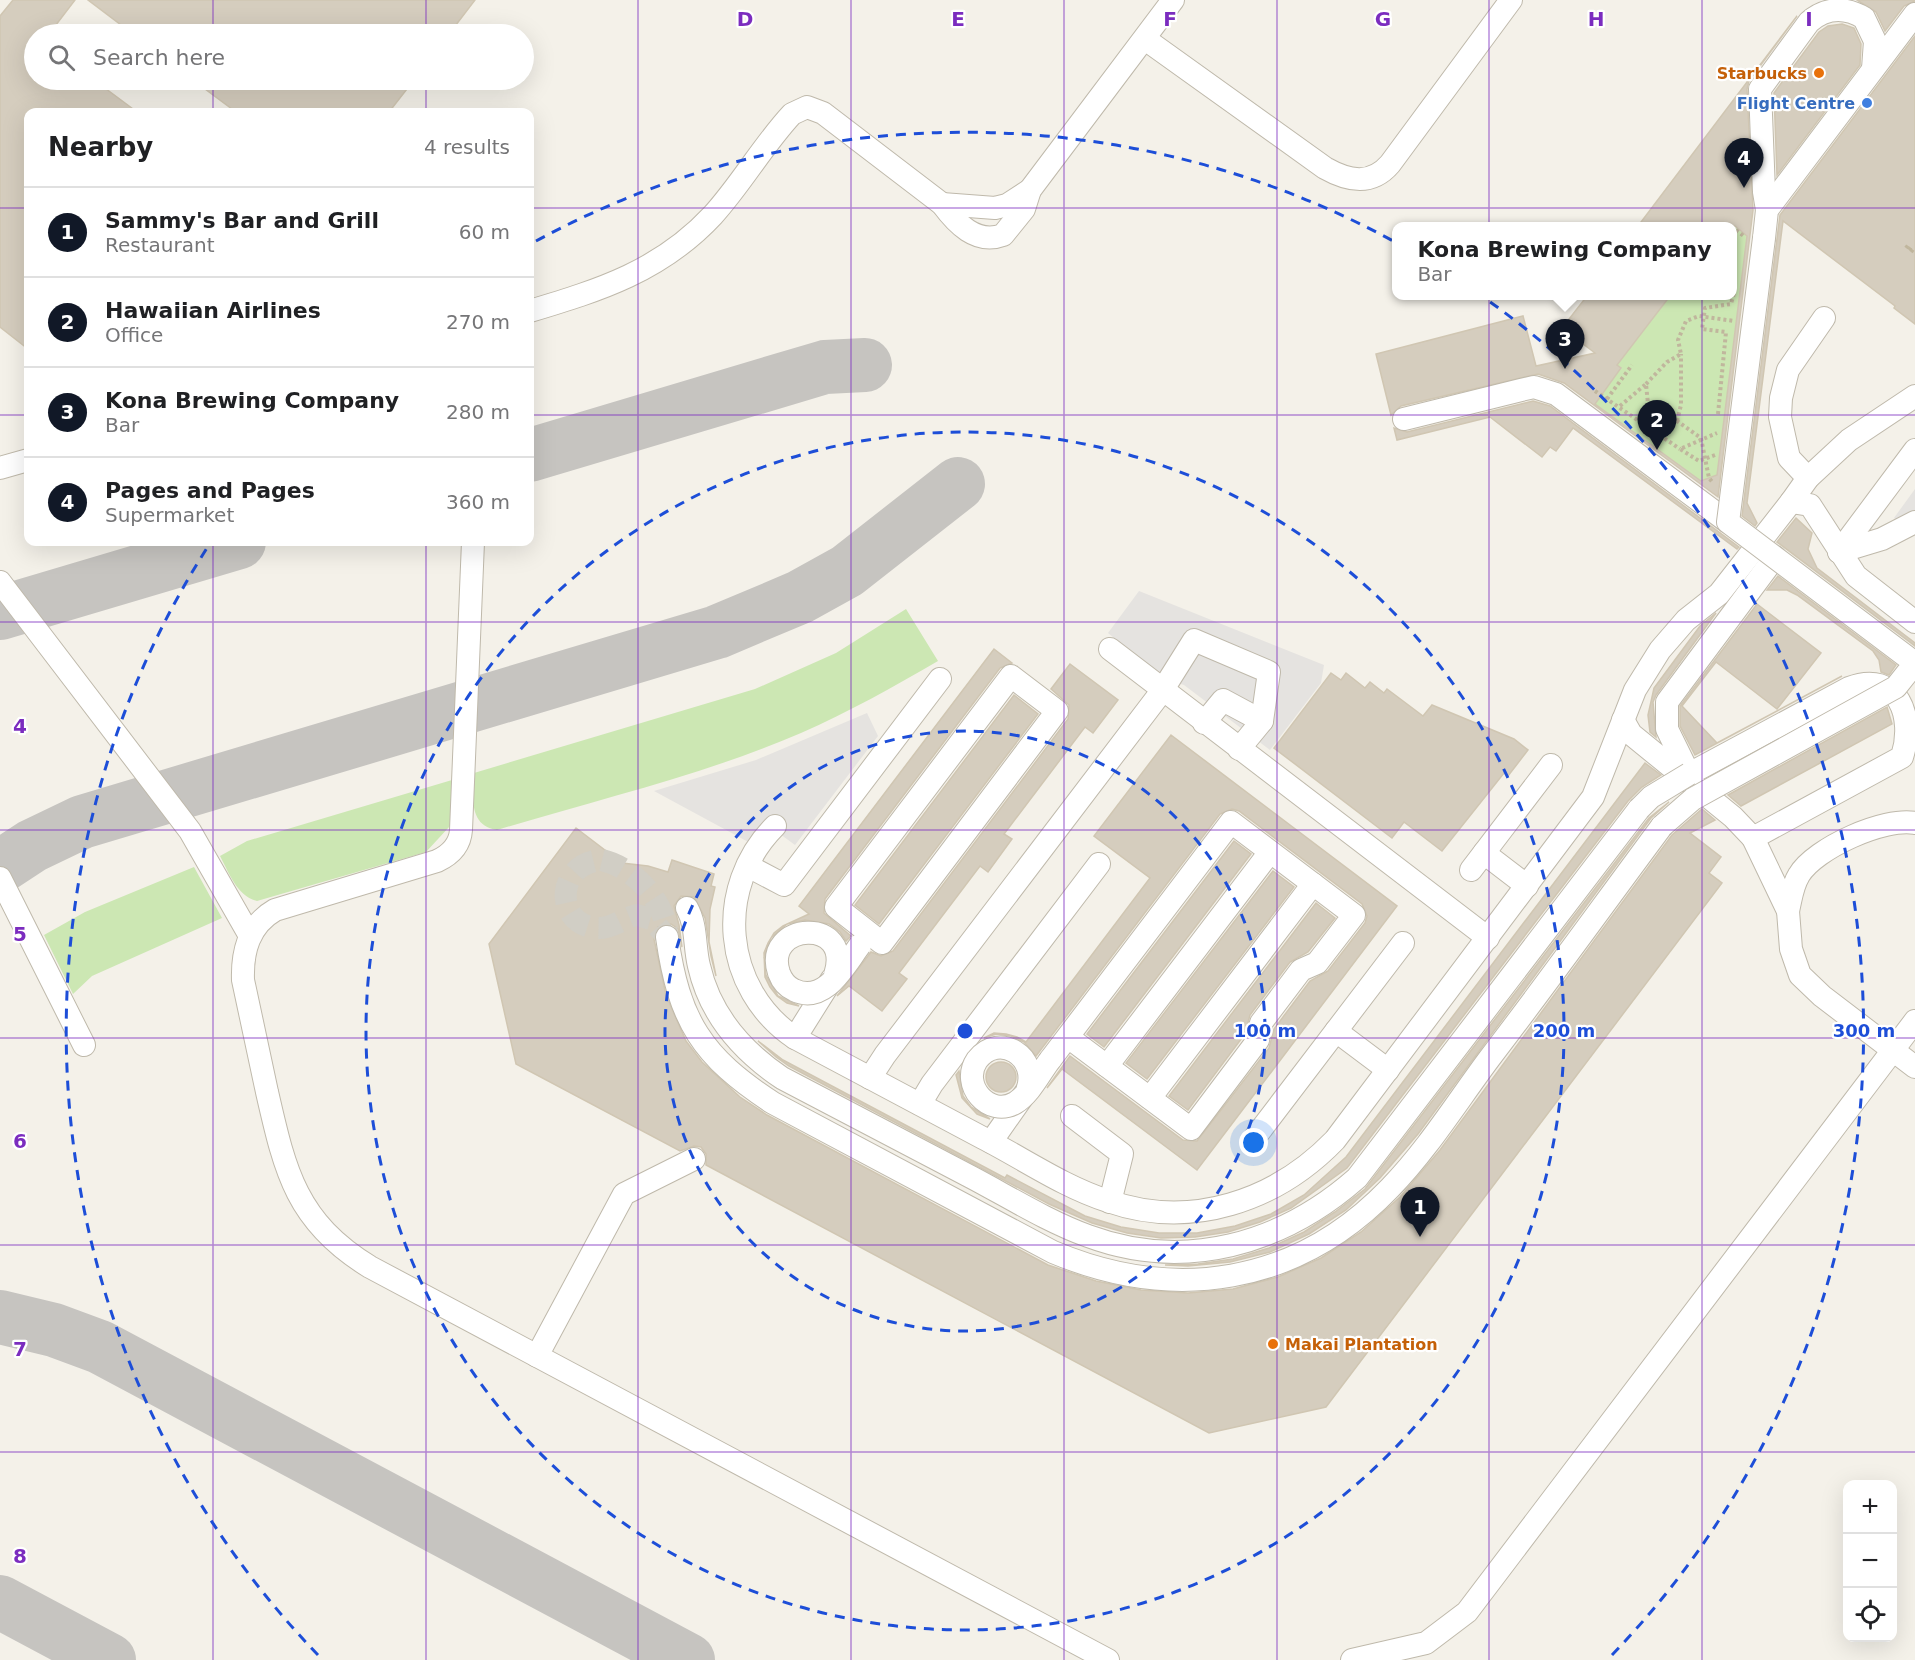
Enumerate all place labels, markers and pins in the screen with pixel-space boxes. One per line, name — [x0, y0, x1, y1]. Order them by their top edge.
place label: Starbucks — [1717, 64, 1807, 83]
marker: Starbucks — [1812, 66, 1826, 80]
place label: Flight Centre — [1737, 94, 1855, 113]
marker: Flight Centre — [1860, 96, 1874, 110]
pin: 4 — [1724, 138, 1764, 188]
pin: 3 — [1546, 320, 1584, 369]
pin: 2 — [1638, 400, 1676, 450]
centre of rings — [955, 1021, 975, 1041]
pin: 1 — [1400, 1188, 1440, 1237]
place label: Makai Plantation — [1285, 1335, 1438, 1354]
marker: Makai Plantation — [1266, 1337, 1280, 1351]

